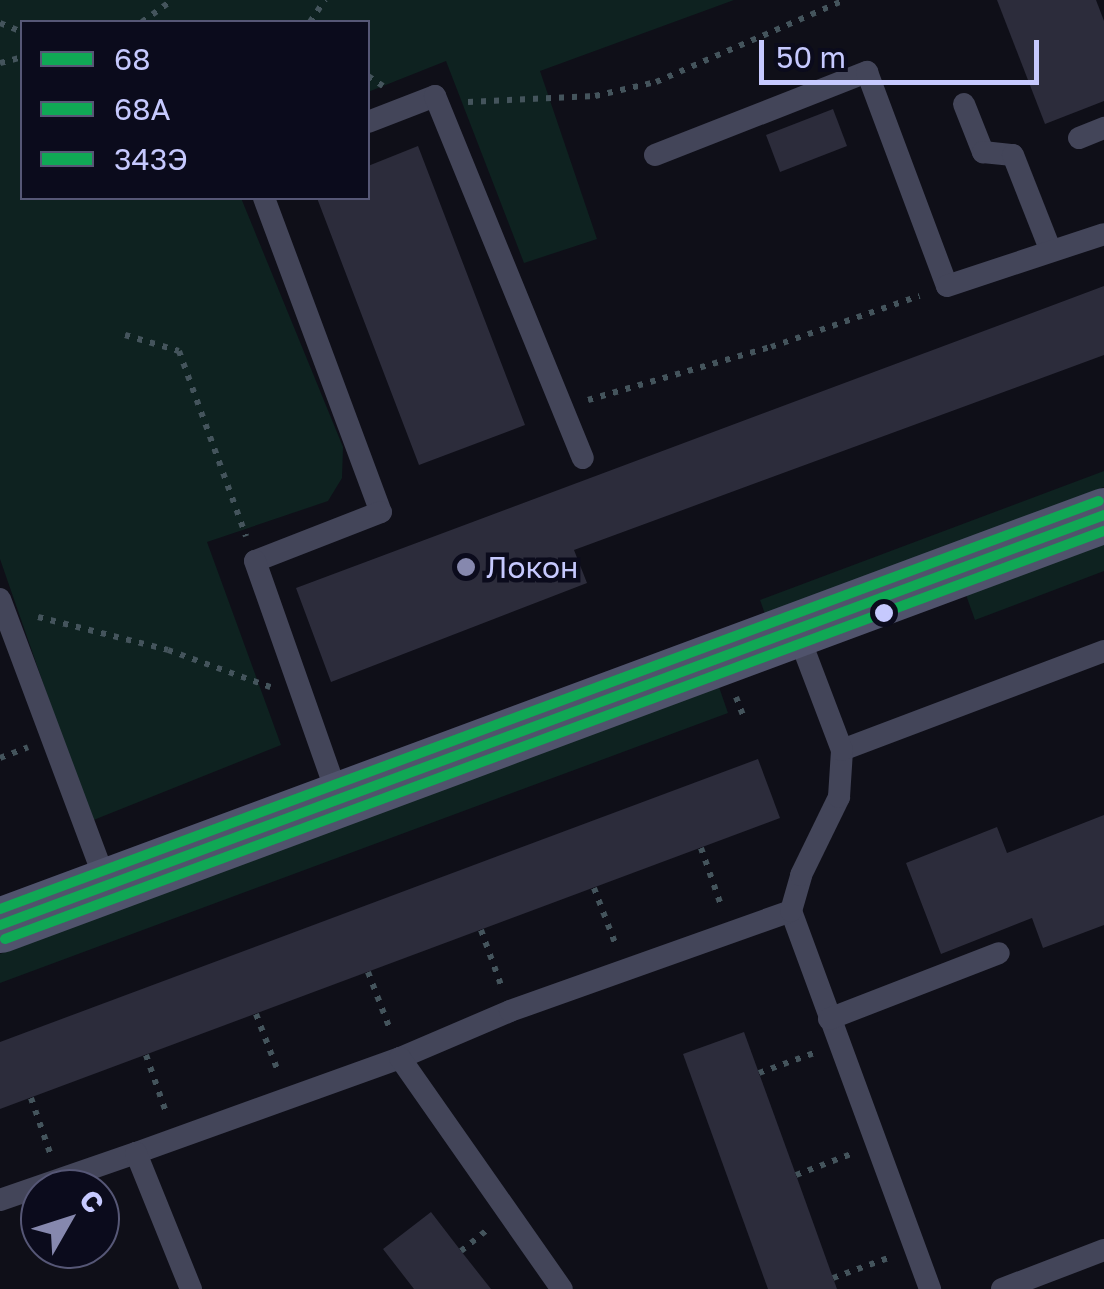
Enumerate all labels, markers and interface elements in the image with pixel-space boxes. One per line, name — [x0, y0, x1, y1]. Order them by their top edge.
legend — [20, 20, 370, 200]
scale bar — [764, 20, 1044, 82]
text: 50 m — [776, 39, 846, 75]
text: 68 — [114, 41, 150, 77]
text: 68А — [114, 91, 171, 127]
text: 343Э — [114, 141, 188, 177]
place label: Локон — [486, 549, 578, 585]
marker: Локон — [455, 556, 477, 578]
unlabelled marker — [874, 603, 894, 623]
north arrow — [20, 1169, 120, 1269]
text: С — [73, 1183, 111, 1219]

